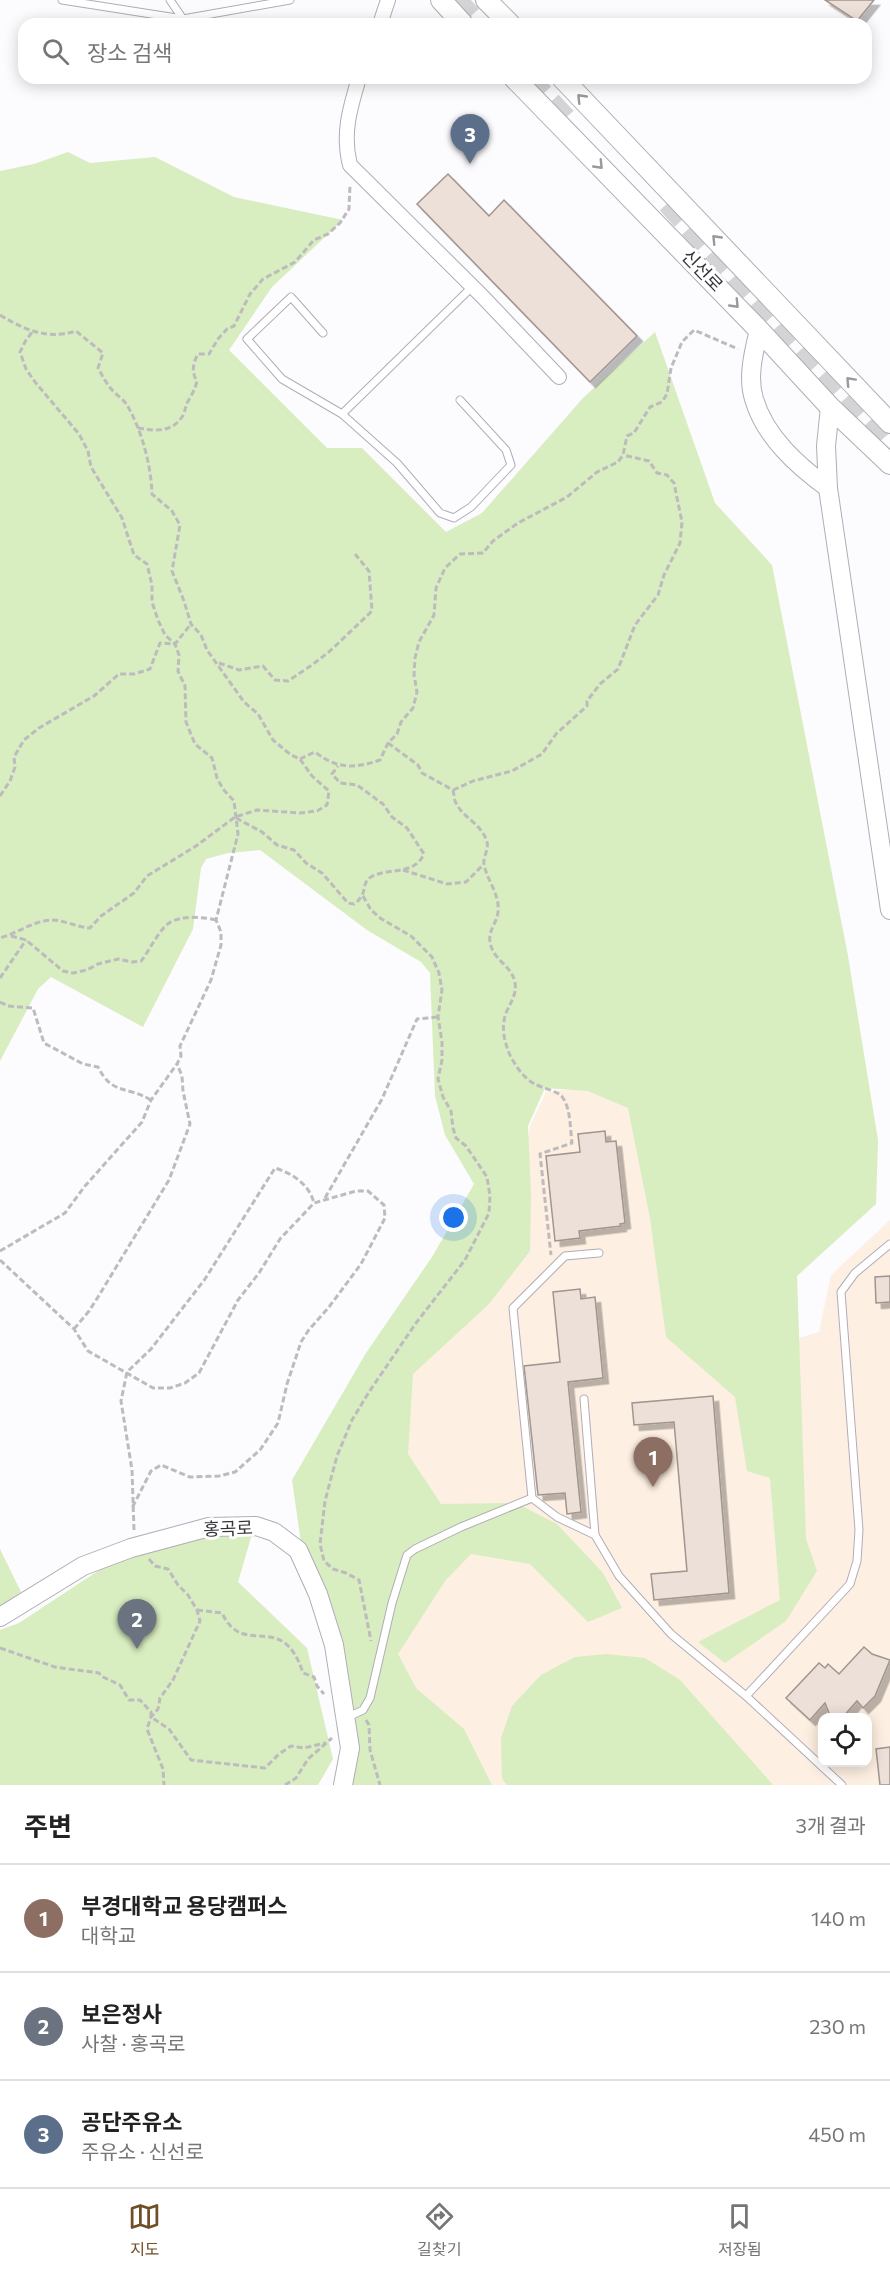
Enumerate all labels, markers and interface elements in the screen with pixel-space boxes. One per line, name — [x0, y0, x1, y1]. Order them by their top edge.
search box — [18, 18, 872, 84]
icon: search — [39, 35, 72, 68]
text: 장소 검색 — [87, 39, 172, 66]
one-way arrow — [577, 95, 588, 105]
pin: 3 — [450, 114, 490, 164]
one-way arrow — [592, 158, 603, 168]
one-way arrow — [712, 236, 723, 247]
street label: 신선로 — [678, 245, 728, 296]
one-way arrow — [728, 298, 739, 308]
one-way arrow — [846, 377, 857, 387]
your location — [439, 1203, 468, 1232]
pin: 1 — [634, 1438, 672, 1487]
street label: 홍곡로 — [203, 1516, 253, 1540]
pin: 2 — [118, 1600, 156, 1649]
map controls — [818, 1713, 872, 1767]
button: locate — [818, 1713, 872, 1767]
text: 주변 — [24, 1810, 72, 1841]
text: 3개 결과 — [796, 1813, 866, 1837]
text: 부경대학교 용당캠퍼스 — [81, 1892, 288, 1919]
text: 1 — [39, 1906, 48, 1930]
text: 140 m — [811, 1906, 866, 1930]
text: 대학교 — [81, 1923, 136, 1947]
text: 보은정사 — [81, 2000, 162, 2027]
text: 2 — [38, 2014, 49, 2038]
text: 230 m — [809, 2014, 866, 2038]
text: 사찰 · 홍곡로 — [81, 2031, 185, 2055]
text: 공단주유소 — [81, 2108, 182, 2135]
text: 3 — [38, 2122, 49, 2146]
text: 450 m — [808, 2122, 866, 2146]
text: 주유소 · 신선로 — [81, 2139, 204, 2163]
tab: 지도 — [128, 2200, 161, 2260]
tab: 길찾기 — [417, 2200, 462, 2260]
tab: 저장됨 — [718, 2200, 762, 2260]

